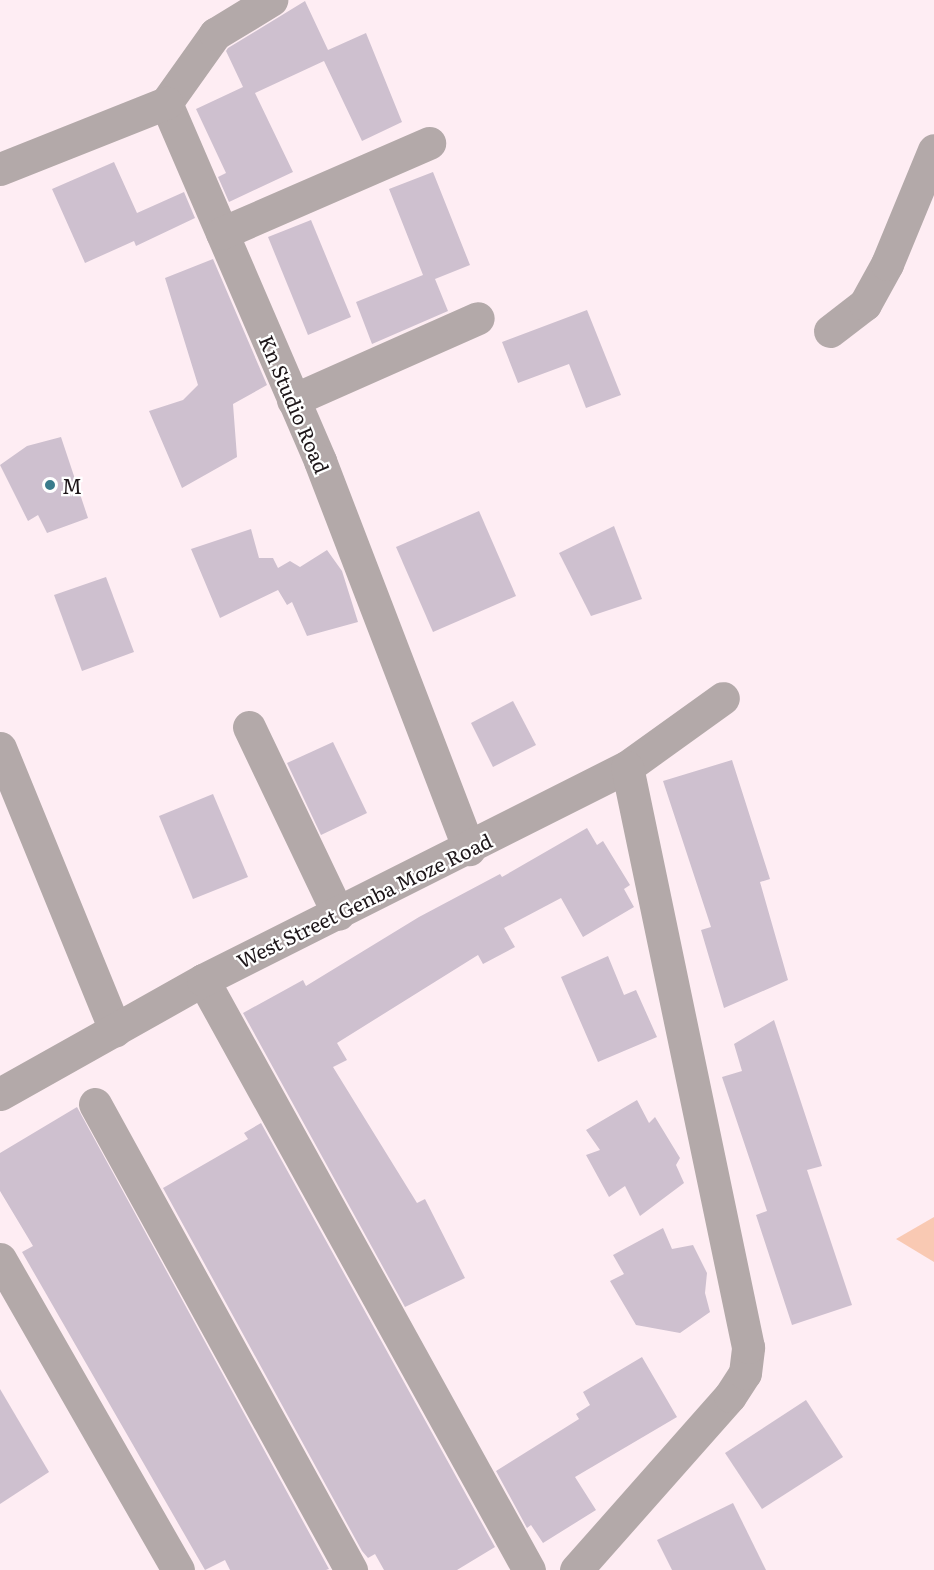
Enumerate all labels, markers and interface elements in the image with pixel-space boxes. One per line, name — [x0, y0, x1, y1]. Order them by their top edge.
street label: Kn Studio Road — [255, 331, 335, 477]
place label: M — [62, 473, 82, 497]
marker: M — [43, 478, 57, 492]
street label: West Street Genba Moze Road — [232, 828, 496, 972]

